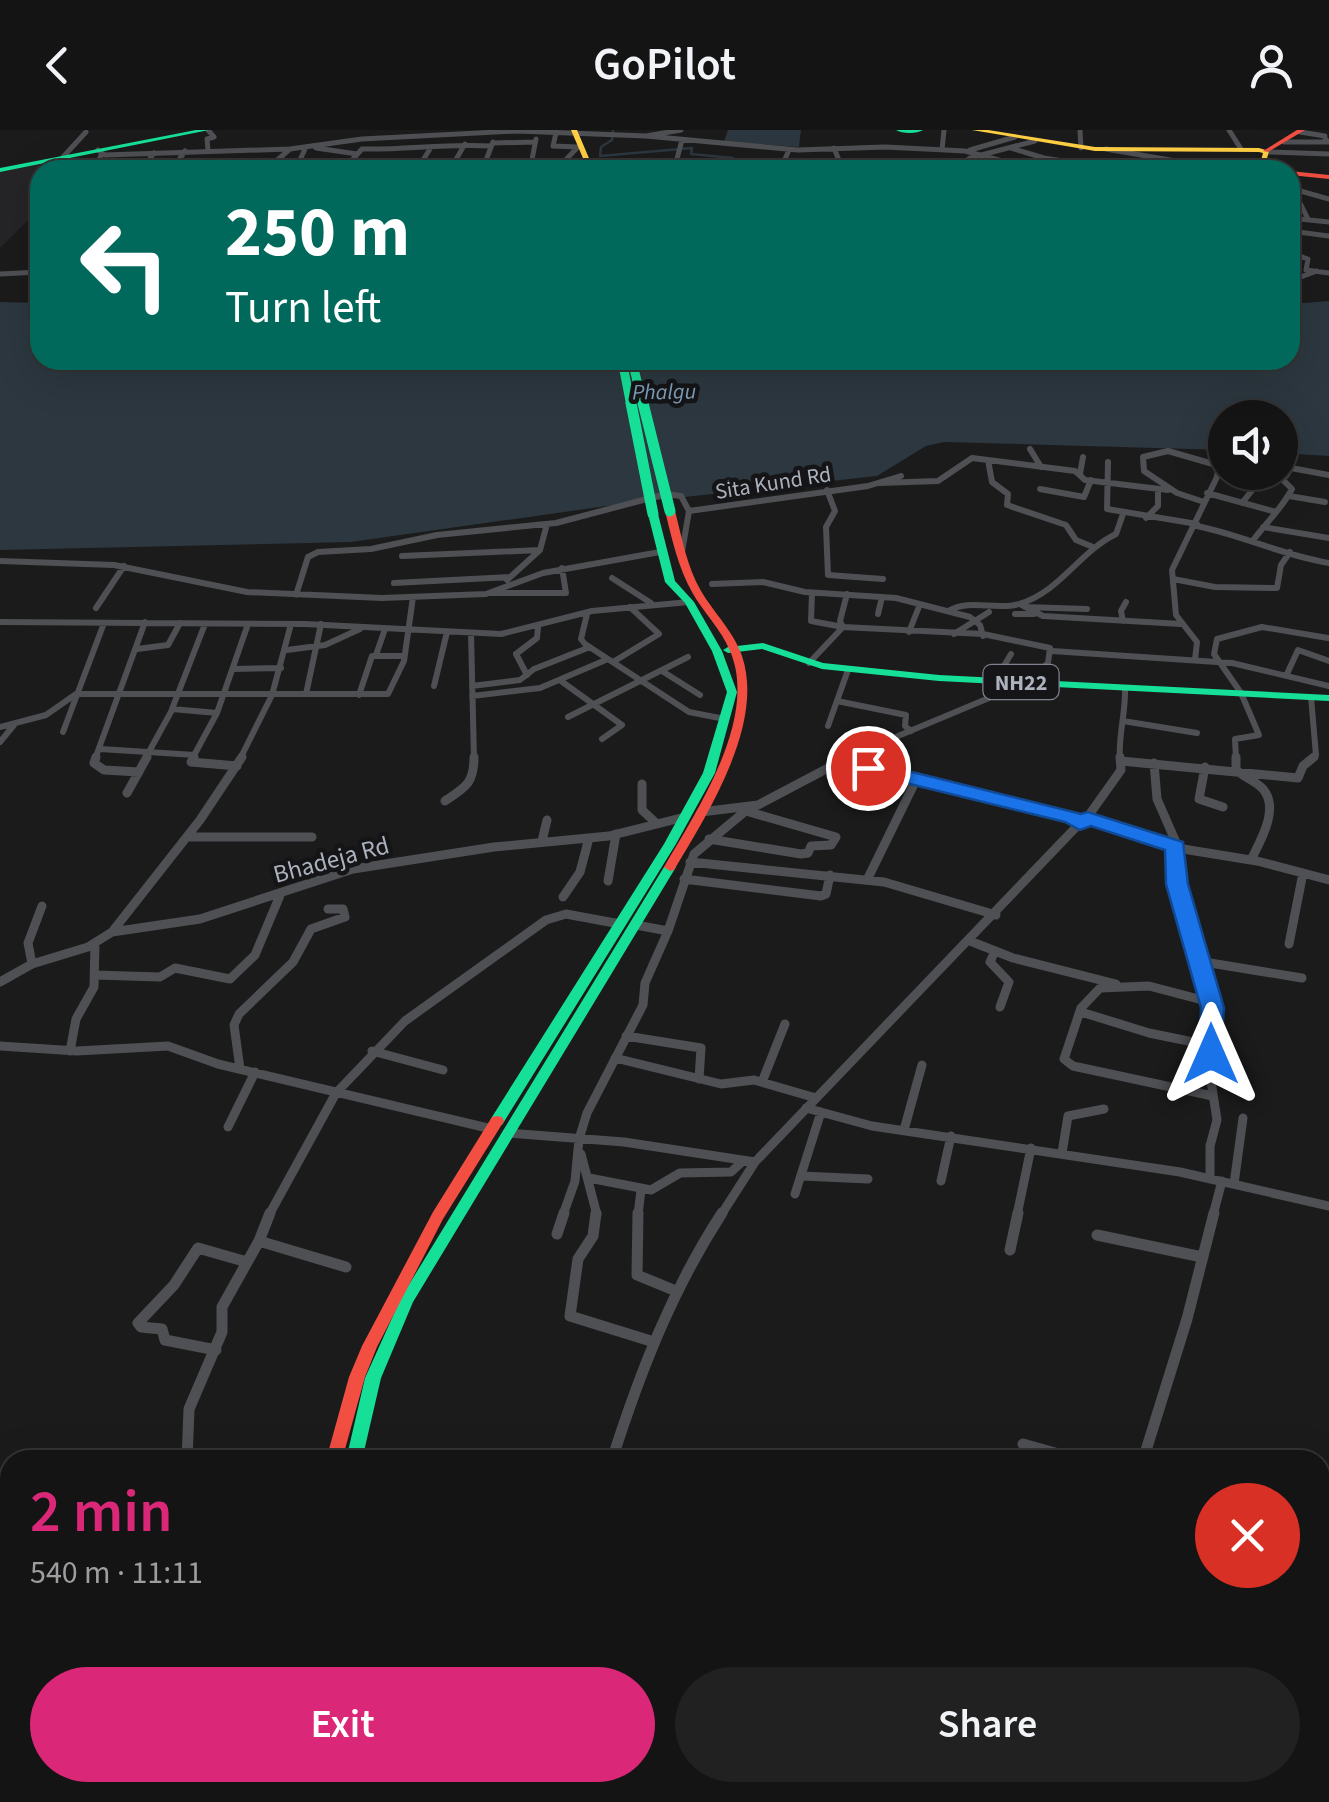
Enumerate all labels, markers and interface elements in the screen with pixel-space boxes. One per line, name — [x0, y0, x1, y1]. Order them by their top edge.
text: GoPilot — [593, 33, 736, 97]
icon: back — [30, 38, 85, 93]
icon: person — [1244, 38, 1299, 93]
text: 250 m — [225, 183, 410, 283]
icon: left — [60, 200, 190, 330]
text: Turn left — [225, 276, 381, 340]
water label: Phalgu — [632, 375, 696, 409]
map controls — [1208, 400, 1298, 490]
button: sound — [1208, 400, 1298, 490]
street label: Sita Kund Rd — [713, 458, 834, 508]
road number: NH22 — [984, 665, 1058, 699]
pin — [826, 726, 911, 811]
icon: arrive — [841, 741, 896, 796]
street label: Bhadeja Rd — [269, 827, 393, 893]
position arrow — [1159, 1002, 1263, 1106]
text: 2 min — [30, 1470, 173, 1555]
button: close — [1195, 1483, 1300, 1588]
text: 540 m · 11:11 — [30, 1550, 203, 1596]
button: Exit — [30, 1667, 655, 1782]
button: Share — [675, 1667, 1300, 1782]

